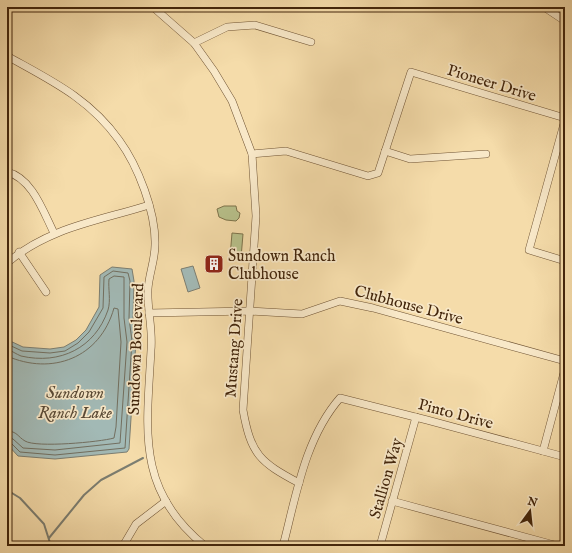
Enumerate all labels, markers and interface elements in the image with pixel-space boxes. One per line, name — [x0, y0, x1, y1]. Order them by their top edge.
street label: Pioneer Drive — [445, 61, 538, 107]
place label: Sundown Ranch Clubhouse — [228, 247, 336, 285]
building icon: Sundown Ranch Clubhouse — [203, 253, 225, 275]
street label: Sundown Boulevard — [125, 282, 149, 415]
street label: Clubhouse Drive — [352, 282, 465, 330]
street label: Mustang Drive — [222, 298, 248, 398]
water label: Sundown Ranch Lake — [38, 383, 112, 424]
street label: Pinto Drive — [416, 395, 495, 435]
street label: Stallion Way — [366, 436, 408, 521]
north arrow — [510, 491, 550, 531]
text: N — [525, 494, 539, 510]

